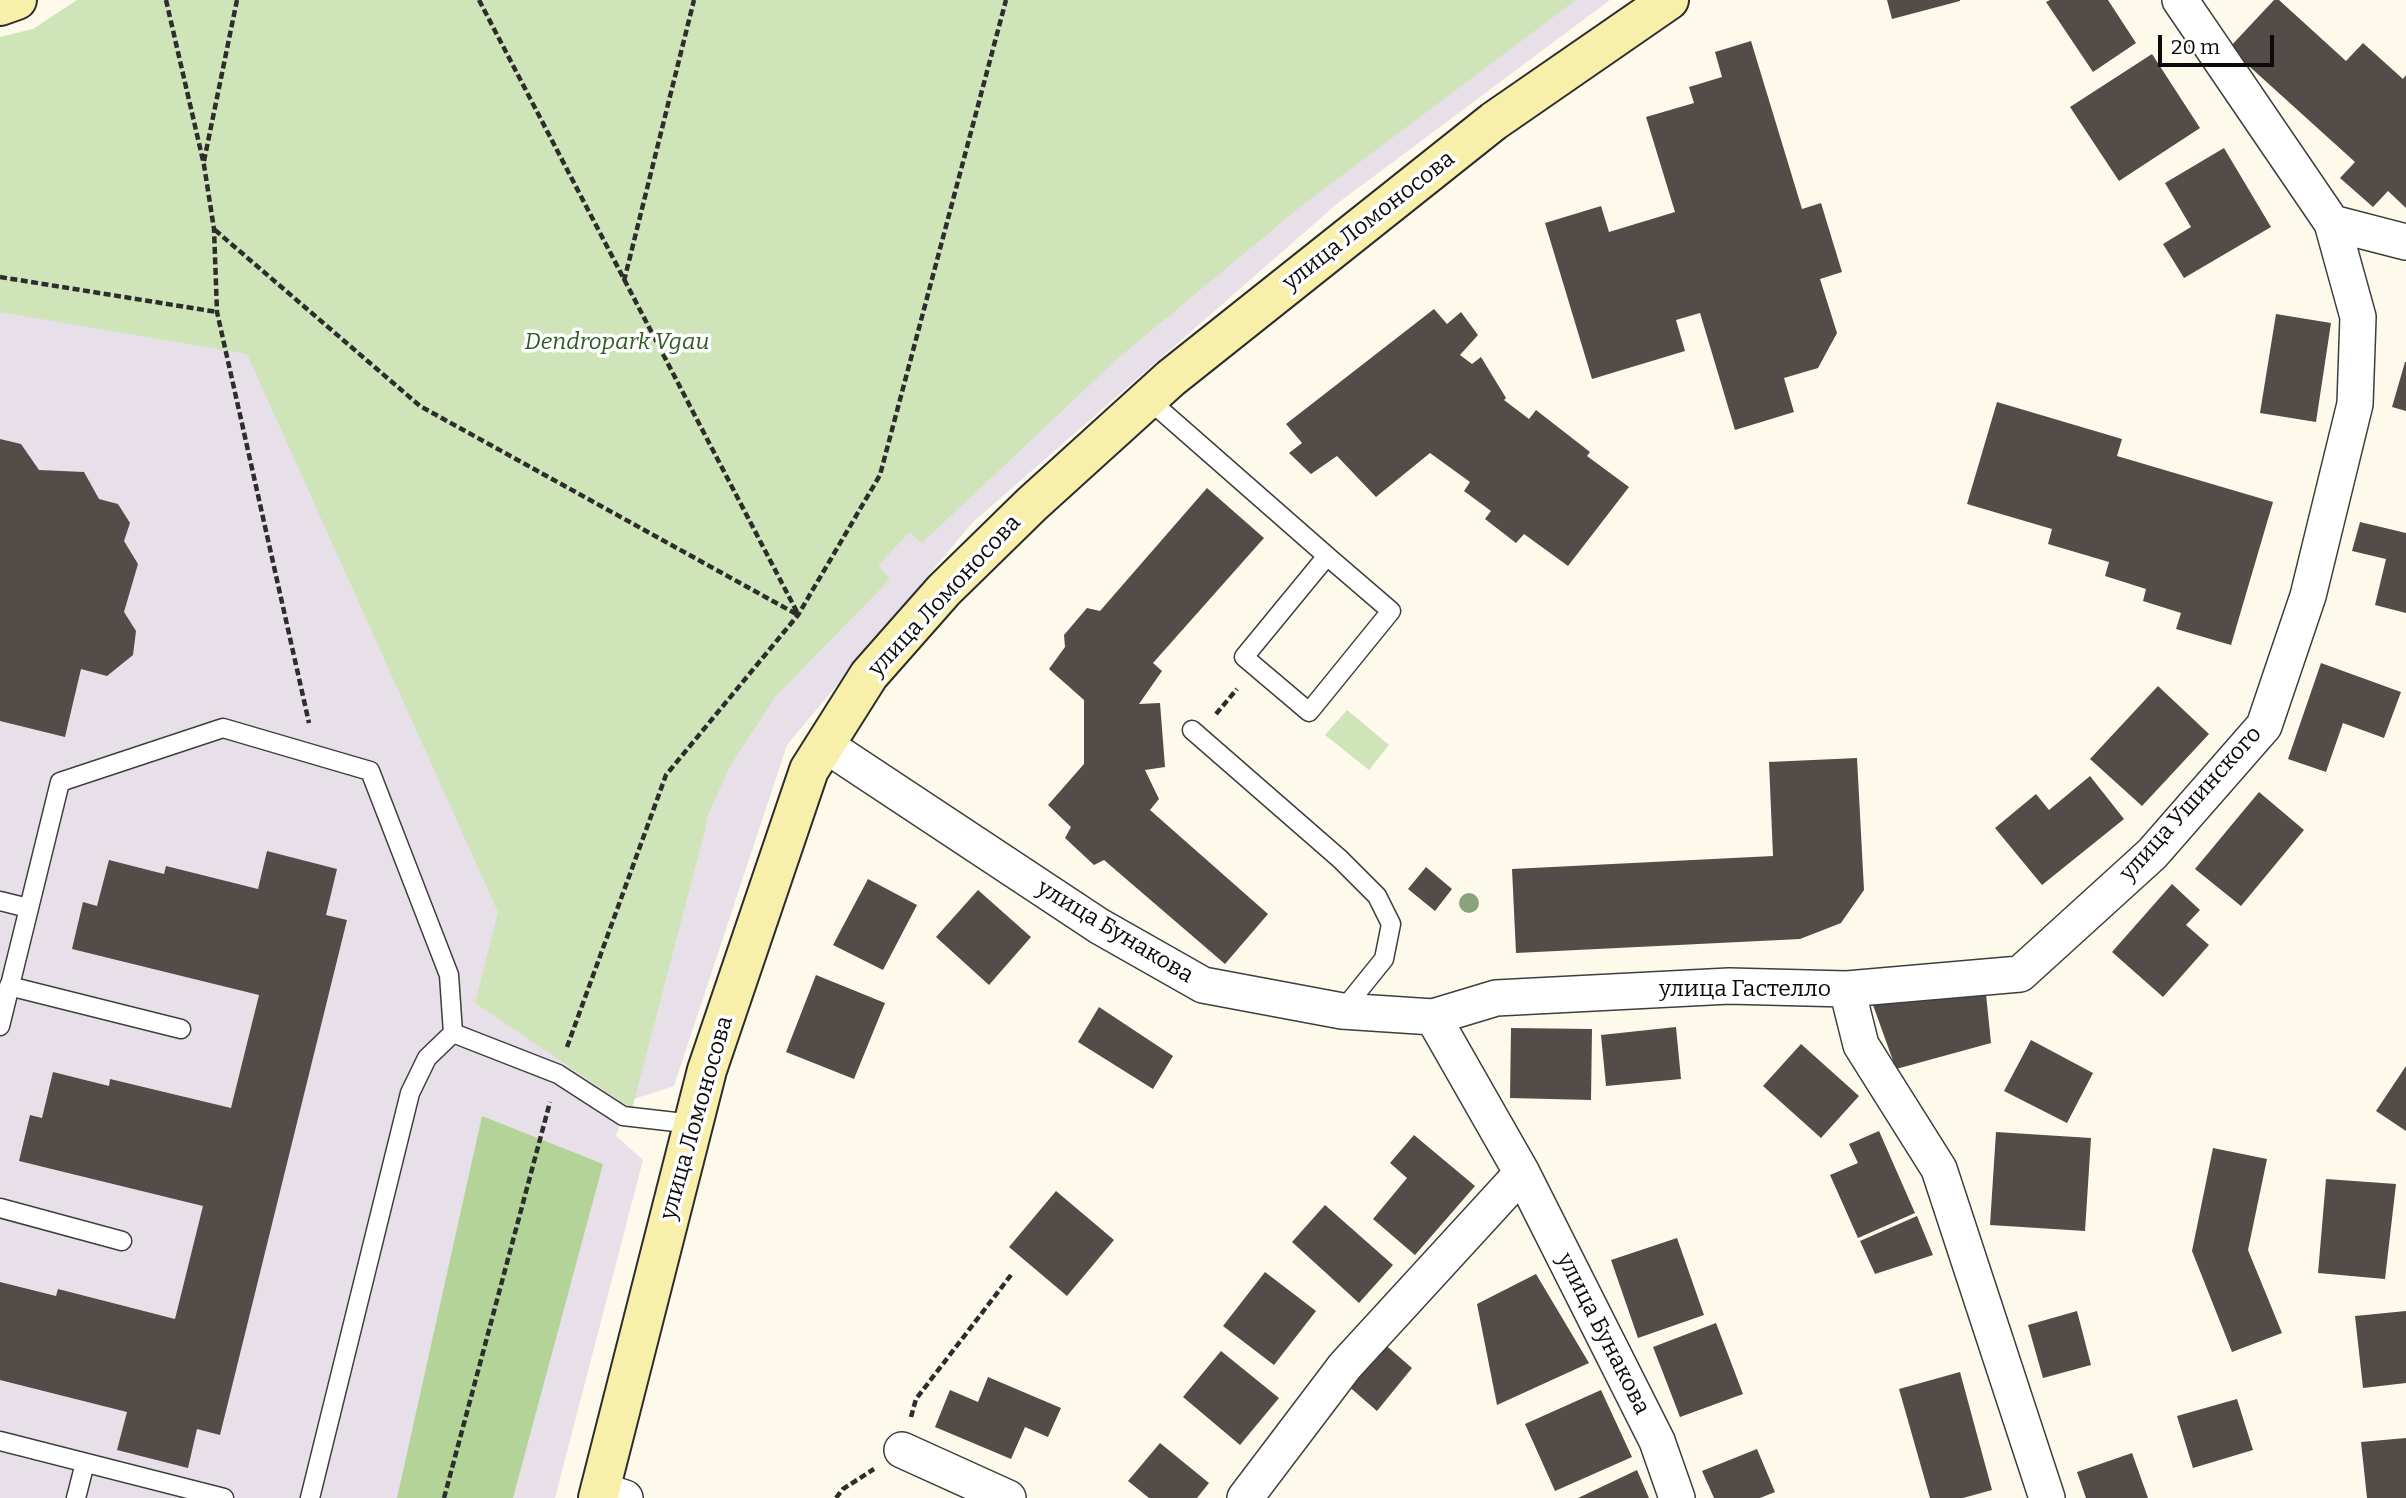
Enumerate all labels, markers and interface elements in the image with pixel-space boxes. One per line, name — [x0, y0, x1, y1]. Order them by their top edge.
scale bar — [2161, 21, 2276, 65]
text: 20 m — [2171, 34, 2220, 60]
street label: улица Ломоносова — [1278, 145, 1460, 297]
park label: Dendropark Vgau — [525, 329, 709, 357]
street label: улица Ломоносова — [863, 510, 1027, 682]
street label: улица Ушинского — [2114, 721, 2268, 887]
street label: улица Бунакова — [1032, 874, 1198, 990]
street label: улица Гастелло — [1659, 976, 1831, 1004]
street label: улица Ломоносова — [655, 1013, 739, 1223]
street label: улица Бунакова — [1550, 1249, 1656, 1419]

